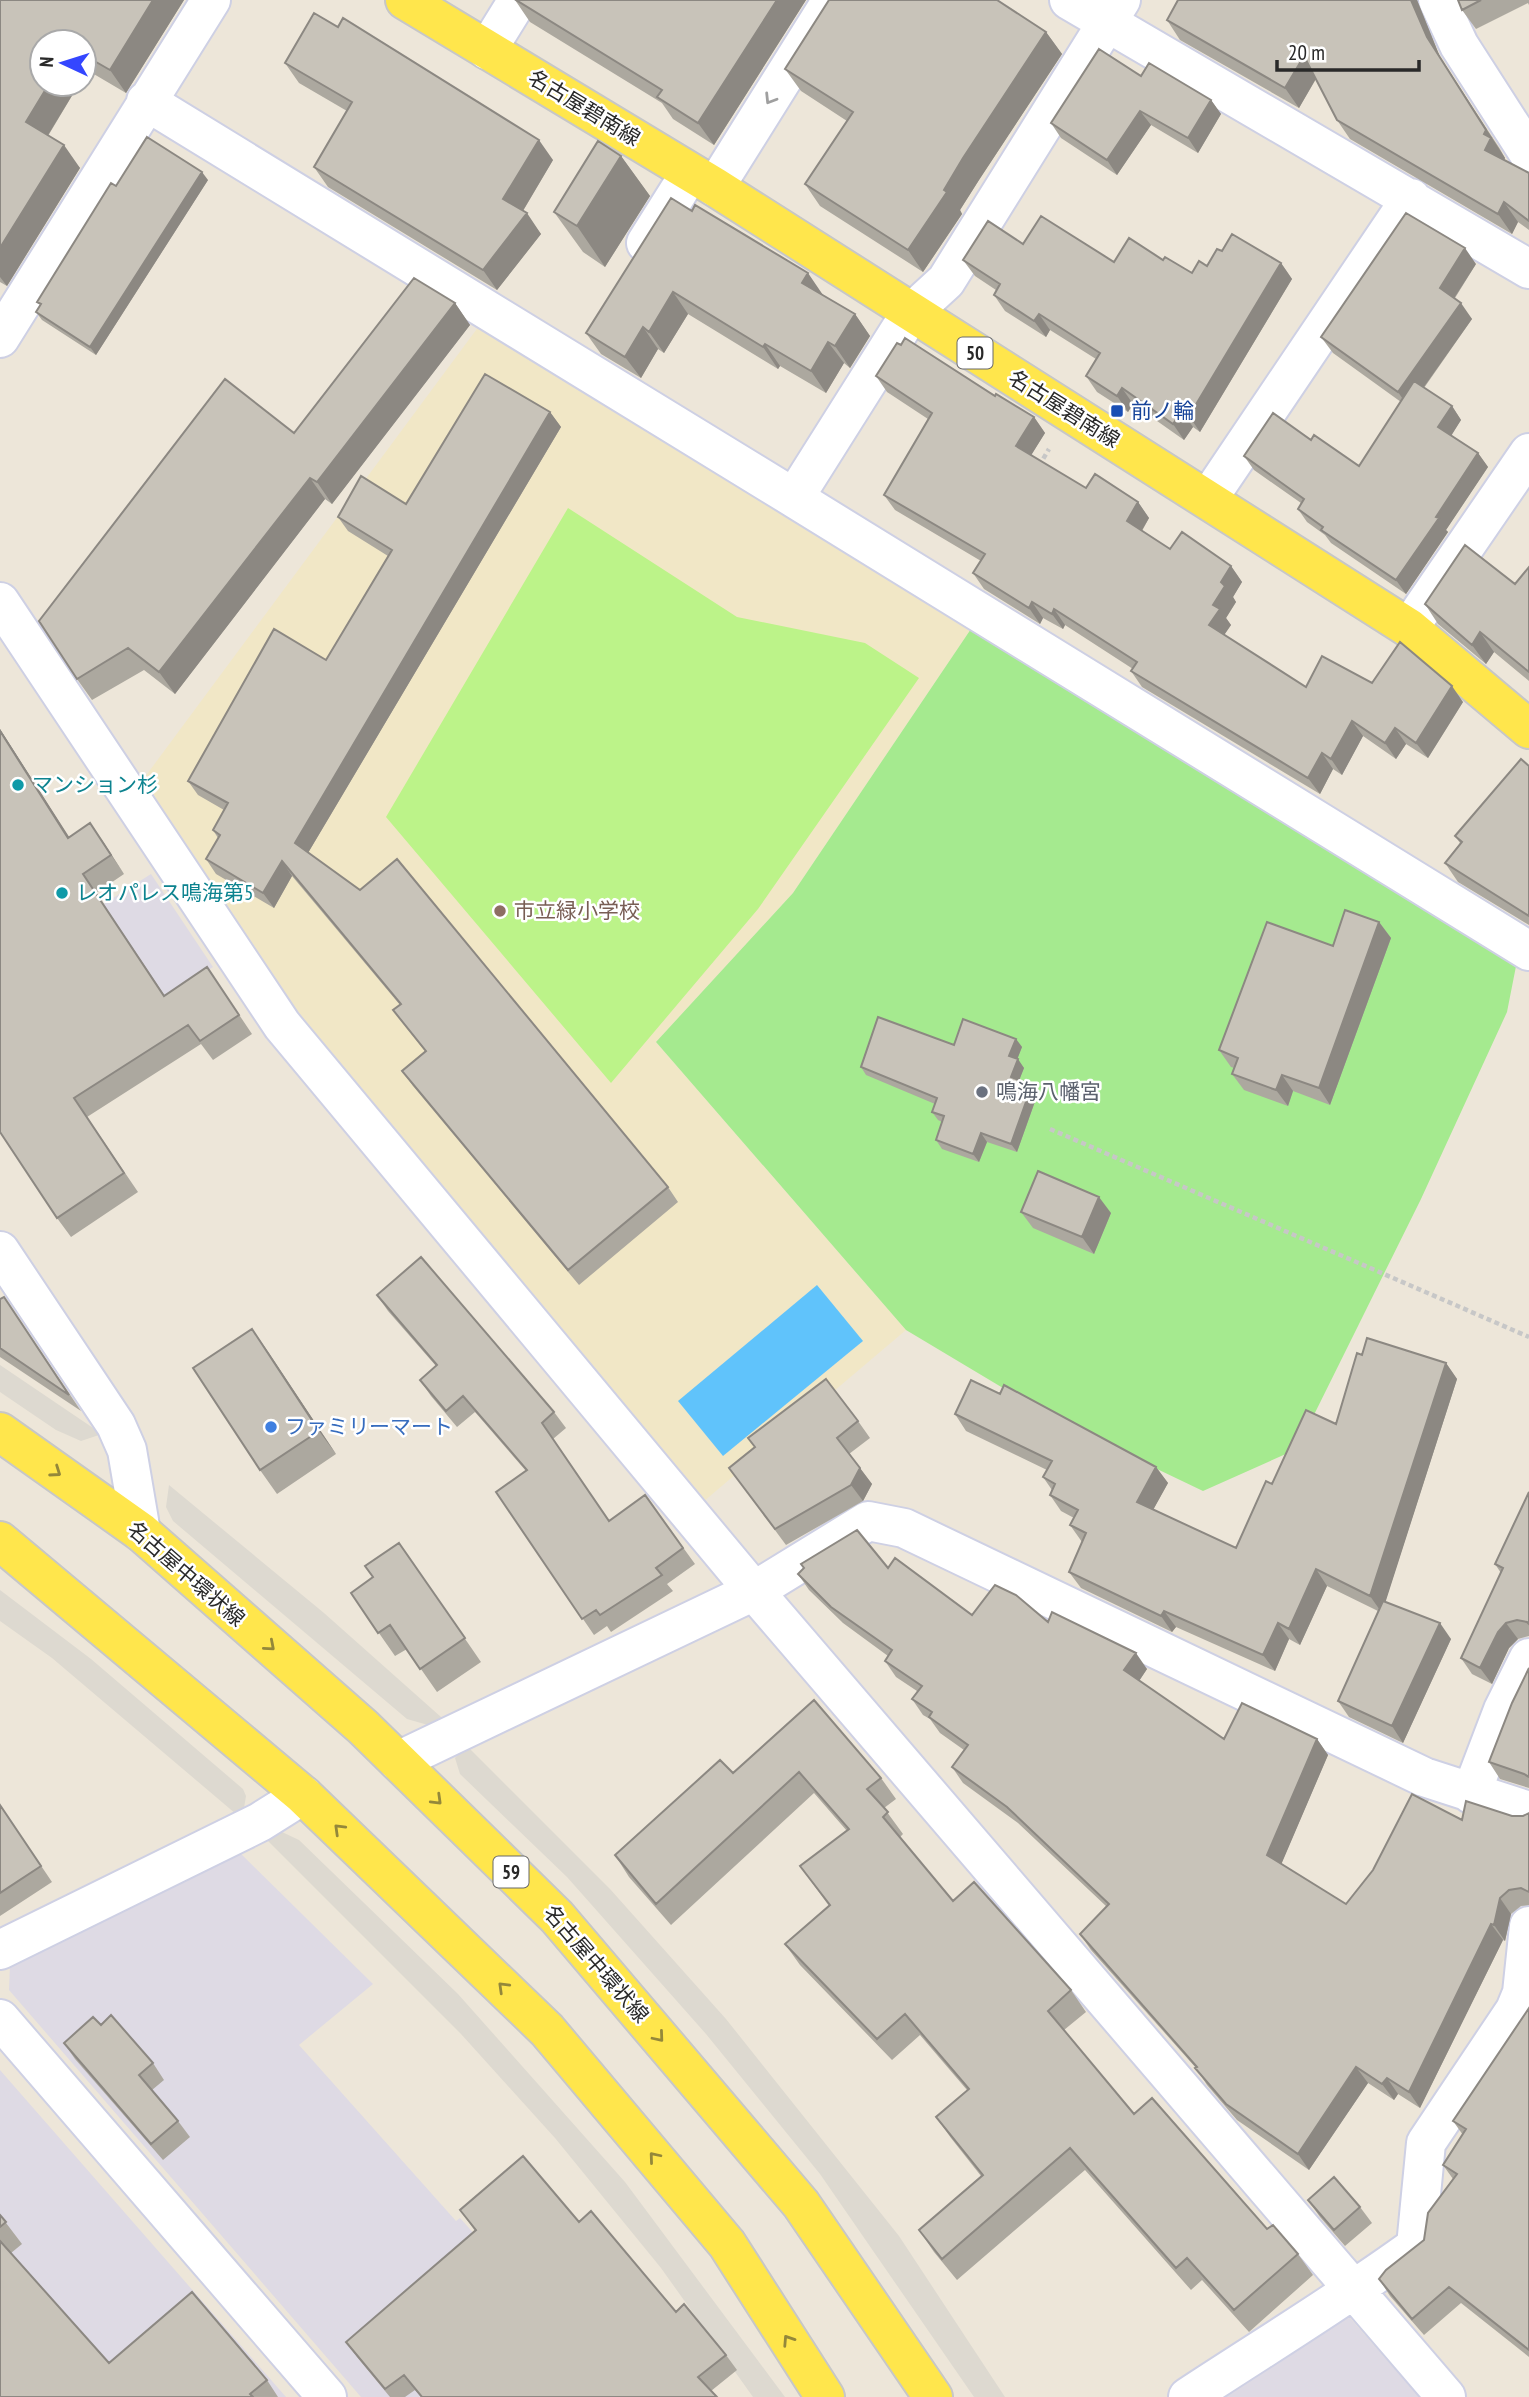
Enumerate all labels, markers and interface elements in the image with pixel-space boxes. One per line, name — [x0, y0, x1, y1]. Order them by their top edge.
north arrow — [28, 28, 98, 98]
scale bar — [1277, 28, 1419, 72]
text: 20 m — [1288, 39, 1325, 66]
text: N — [34, 56, 58, 68]
street label: 名古屋碧南線 — [523, 64, 645, 152]
one-way arrow — [765, 92, 778, 105]
road number: 50 — [958, 338, 992, 368]
street label: 名古屋碧南線 — [1004, 364, 1125, 453]
place label: 前ノ輪 — [1131, 397, 1194, 424]
marker: 前ノ輪 — [1109, 403, 1125, 419]
place label: マンション杉 — [32, 771, 158, 798]
marker: マンション杉 — [10, 777, 26, 793]
place label: レオパレス鳴海第5 — [76, 879, 253, 906]
marker: レオパレス鳴海第5 — [54, 885, 70, 901]
place label: 市立緑小学校 — [514, 897, 640, 924]
marker: 市立緑小学校 — [492, 903, 508, 919]
place label: 鳴海八幡宮 — [996, 1078, 1101, 1105]
marker: 鳴海八幡宮 — [974, 1084, 990, 1100]
place label: ファミリーマート — [285, 1413, 453, 1440]
marker: ファミリーマート — [263, 1419, 279, 1435]
one-way arrow — [48, 1463, 61, 1476]
street label: 名古屋中環状線 — [122, 1515, 251, 1632]
one-way arrow — [262, 1638, 275, 1650]
one-way arrow — [429, 1792, 442, 1805]
one-way arrow — [334, 1825, 347, 1838]
road number: 59 — [494, 1856, 528, 1888]
street label: 名古屋中環状線 — [538, 1899, 655, 2028]
one-way arrow — [498, 1983, 511, 1996]
one-way arrow — [651, 2029, 664, 2042]
one-way arrow — [650, 2152, 662, 2165]
one-way arrow — [784, 2334, 797, 2347]

